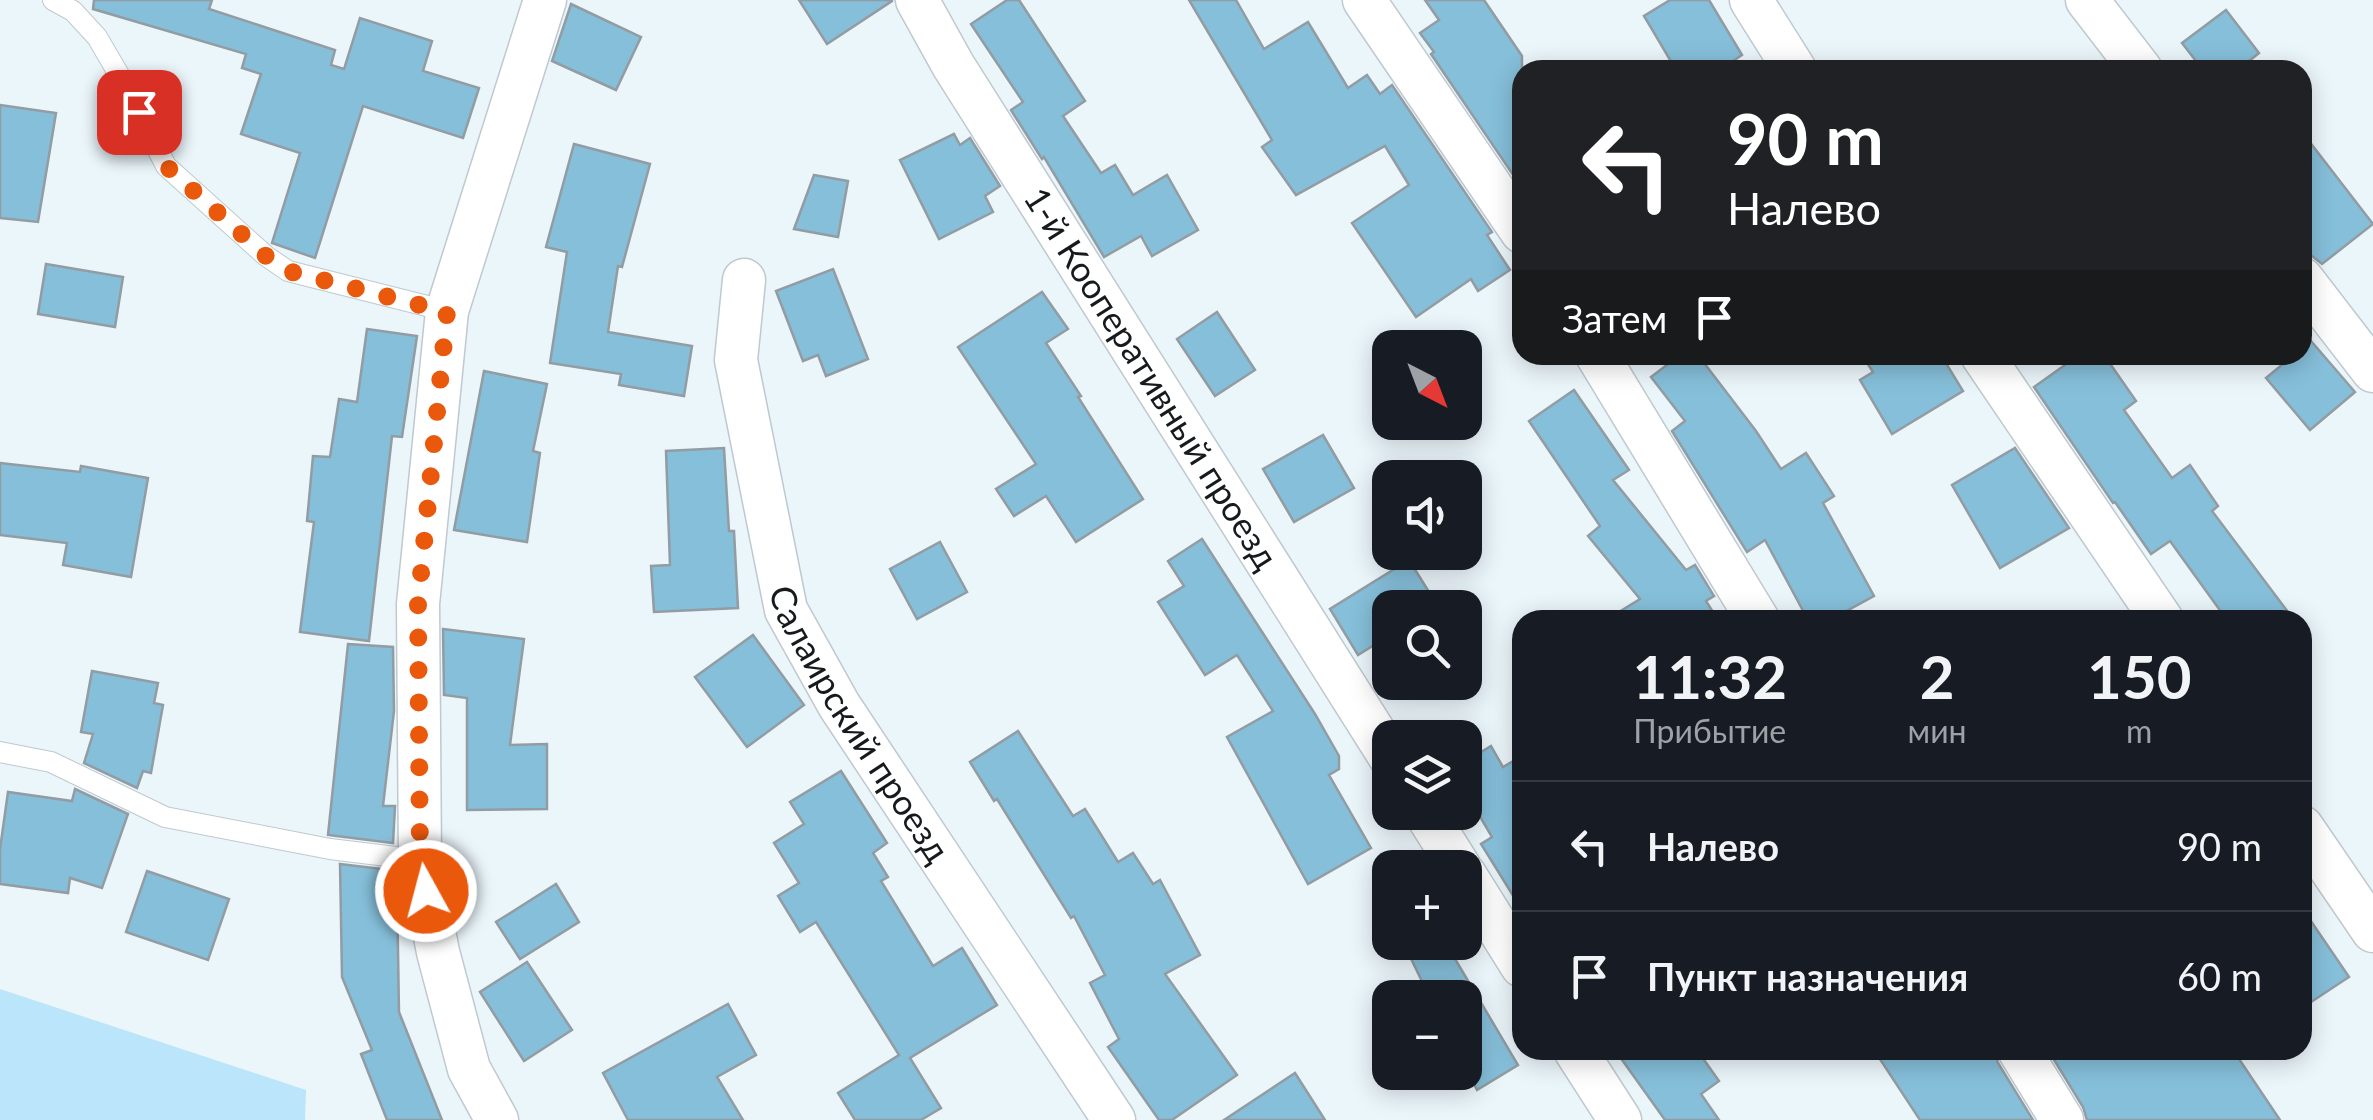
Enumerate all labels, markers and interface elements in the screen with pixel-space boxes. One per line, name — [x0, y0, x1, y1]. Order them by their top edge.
pin — [97, 70, 182, 155]
icon: arrive — [112, 85, 167, 140]
text: 90 m — [1727, 96, 1884, 180]
icon: left — [1562, 100, 1692, 230]
street label: 1-й Кооперативный проезд — [1017, 179, 1289, 576]
text: Налево — [1727, 181, 1881, 235]
icon: arrive — [1687, 290, 1742, 345]
text: Затем — [1562, 295, 1667, 341]
north arrow — [1372, 330, 1482, 440]
map controls — [1372, 330, 1482, 1090]
button: sound — [1372, 460, 1482, 570]
street label: Салаирский проезд — [763, 582, 960, 869]
button: search — [1372, 590, 1482, 700]
text: 11:32 — [1632, 640, 1787, 712]
text: 2 — [1920, 640, 1955, 712]
text: 150 — [2087, 640, 2191, 712]
text: Прибытие — [1633, 711, 1786, 750]
text: мин — [1908, 711, 1967, 750]
text: m — [2126, 711, 2152, 750]
button: layers — [1372, 720, 1482, 830]
icon: left — [1562, 819, 1617, 874]
text: Налево — [1647, 823, 1779, 869]
text: 90 m — [2177, 823, 2262, 869]
position arrow — [374, 839, 478, 943]
button: + — [1372, 850, 1482, 960]
icon: arrive — [1562, 949, 1617, 1004]
text: Пункт назначения — [1647, 953, 1968, 999]
text: 60 m — [2177, 953, 2262, 999]
button: − — [1372, 980, 1482, 1090]

